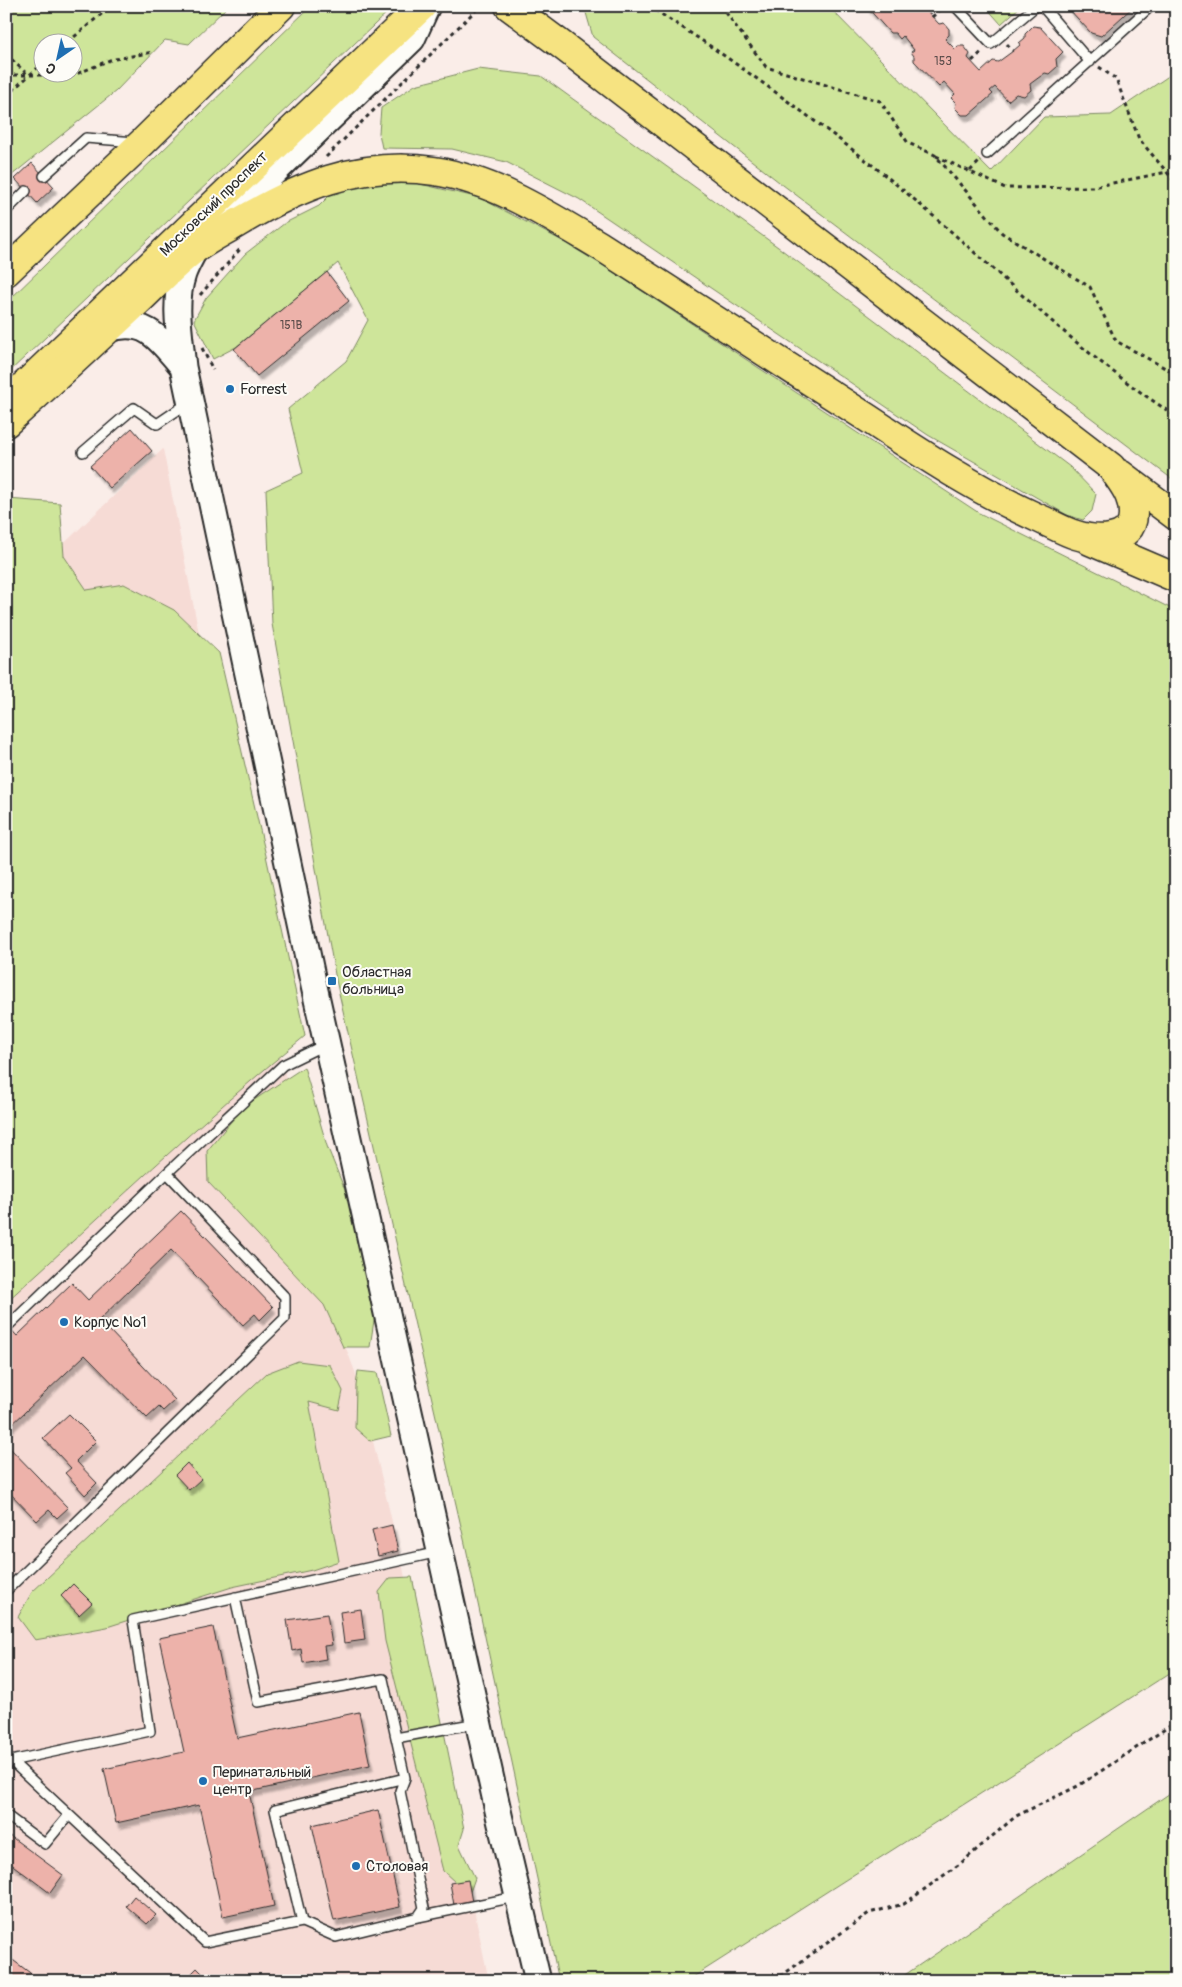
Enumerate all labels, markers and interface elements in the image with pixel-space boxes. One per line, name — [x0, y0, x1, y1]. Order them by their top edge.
north arrow — [32, 32, 82, 82]
house number: 153 — [934, 54, 952, 69]
text: С — [42, 59, 59, 78]
street label: Московский проспект — [156, 147, 272, 260]
house number: 151В — [280, 318, 303, 333]
place label: Forrest — [240, 380, 288, 399]
marker: Forrest — [224, 383, 236, 395]
place label: Областная больница — [342, 963, 411, 999]
marker: Областная больница — [326, 975, 338, 987]
place label: Корпус №1 — [74, 1313, 147, 1332]
marker: Корпус №1 — [58, 1316, 70, 1328]
place label: Перинатальный центр — [213, 1763, 311, 1799]
marker: Перинатальный центр — [197, 1775, 209, 1787]
place label: Столовая — [366, 1857, 428, 1876]
marker: Столовая — [350, 1860, 362, 1872]

